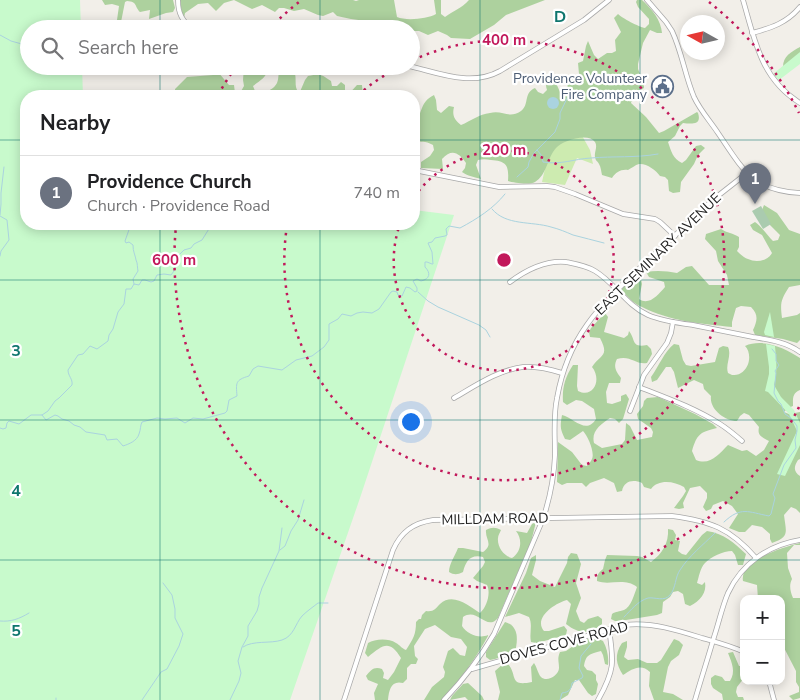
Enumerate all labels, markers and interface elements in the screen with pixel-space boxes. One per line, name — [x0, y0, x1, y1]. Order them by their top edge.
text: D — [554, 6, 566, 28]
north arrow — [680, 15, 725, 60]
search box — [20, 20, 420, 75]
text: 400 m — [482, 30, 526, 50]
icon: search — [38, 34, 66, 62]
text: Search here — [78, 35, 179, 61]
place label: Providence Volunteer Fire Company — [513, 69, 648, 104]
public building icon: Providence Volunteer Fire Company — [651, 74, 675, 98]
text: Nearby — [40, 109, 110, 137]
text: 200 m — [482, 140, 526, 160]
pin: 1 — [739, 163, 771, 204]
text: Providence Church — [87, 169, 252, 195]
text: 1 — [51, 182, 61, 204]
text: 740 m — [353, 182, 400, 204]
street label: EAST SEMINARY AVENUE — [591, 189, 725, 319]
text: Church · Providence Road — [87, 195, 270, 217]
text: 600 m — [152, 250, 196, 270]
centre of rings — [495, 251, 513, 269]
text: 3 — [11, 340, 21, 362]
your location — [398, 409, 424, 435]
text: 4 — [11, 480, 21, 502]
street label: MILLDAM ROAD — [441, 509, 549, 529]
map controls — [740, 595, 785, 685]
button: + — [740, 595, 785, 640]
street label: DOVES COVE ROAD — [498, 617, 630, 669]
text: 5 — [11, 620, 21, 642]
button: − — [740, 640, 785, 685]

